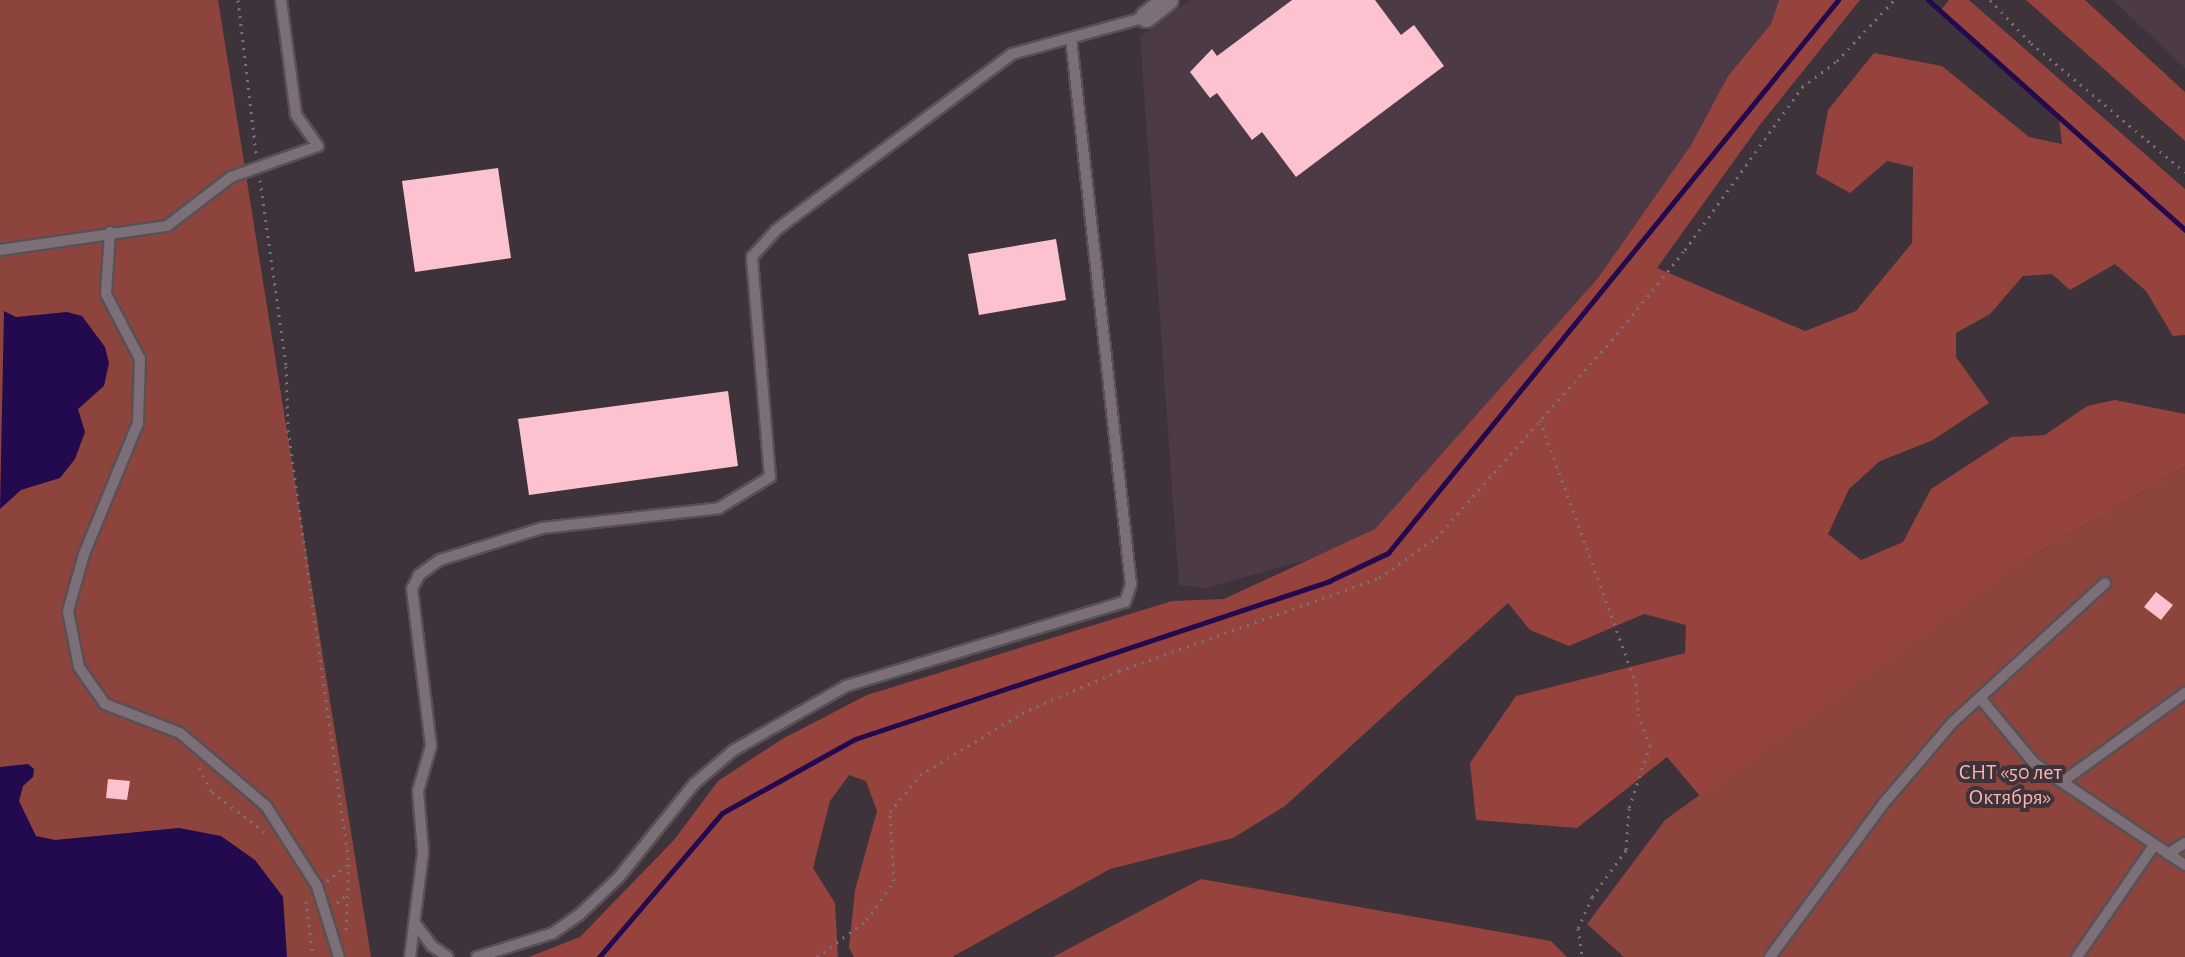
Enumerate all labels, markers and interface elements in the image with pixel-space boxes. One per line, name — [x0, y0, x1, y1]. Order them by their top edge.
park label: СНТ «50 лет Октября» — [1958, 759, 2062, 810]

